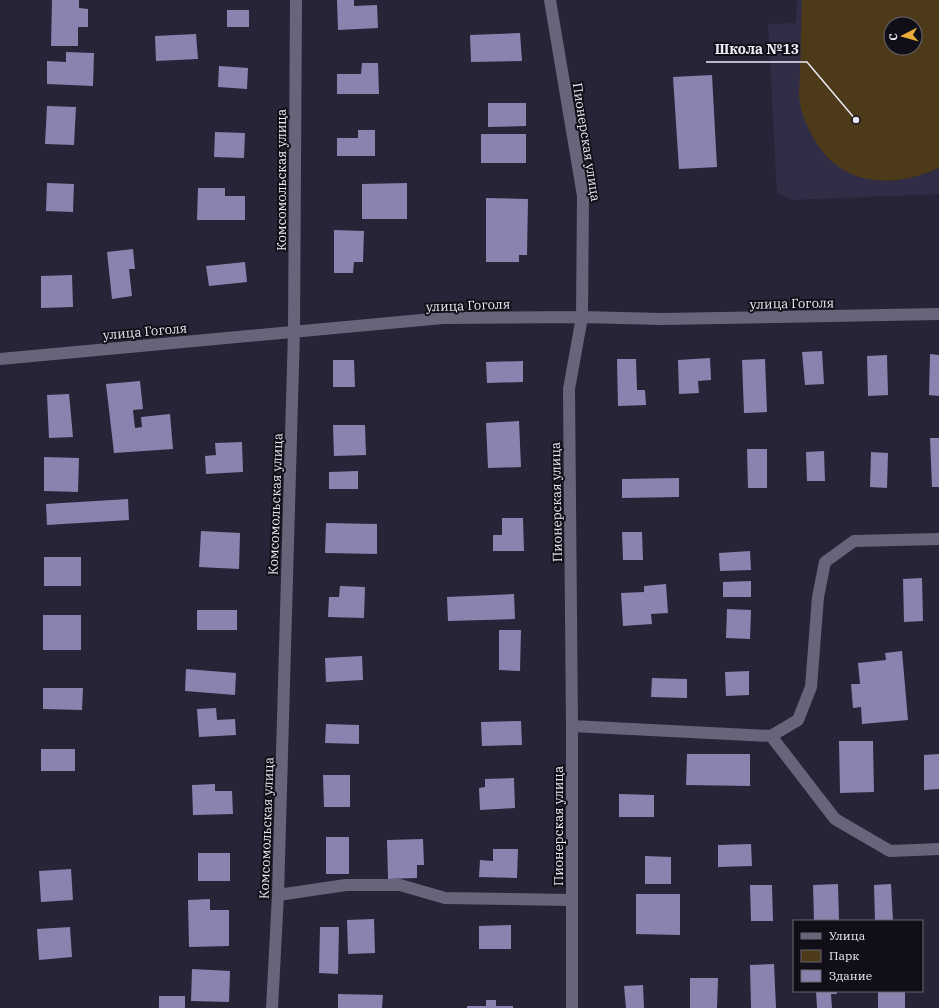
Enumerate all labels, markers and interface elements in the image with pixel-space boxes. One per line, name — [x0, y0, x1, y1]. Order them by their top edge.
north arrow — [883, 16, 923, 56]
text: С — [886, 33, 900, 41]
callout: Школа №13 — [706, 36, 807, 62]
text: Школа №13 — [715, 40, 799, 58]
street label: Пионерская улица — [569, 81, 604, 203]
street label: Комсомольская улица — [273, 109, 290, 251]
street label: улица Гоголя — [750, 294, 834, 313]
street label: улица Гоголя — [425, 296, 511, 315]
street label: улица Гоголя — [102, 319, 188, 344]
street label: Комсомольская улица — [265, 433, 286, 575]
street label: Пионерская улица — [547, 442, 566, 562]
street label: Комсомольская улица — [256, 757, 277, 899]
street label: Пионерская улица — [550, 766, 567, 886]
legend — [793, 920, 923, 992]
text: Улица — [829, 928, 866, 943]
text: Парк — [829, 948, 859, 963]
text: Здание — [829, 968, 872, 983]

